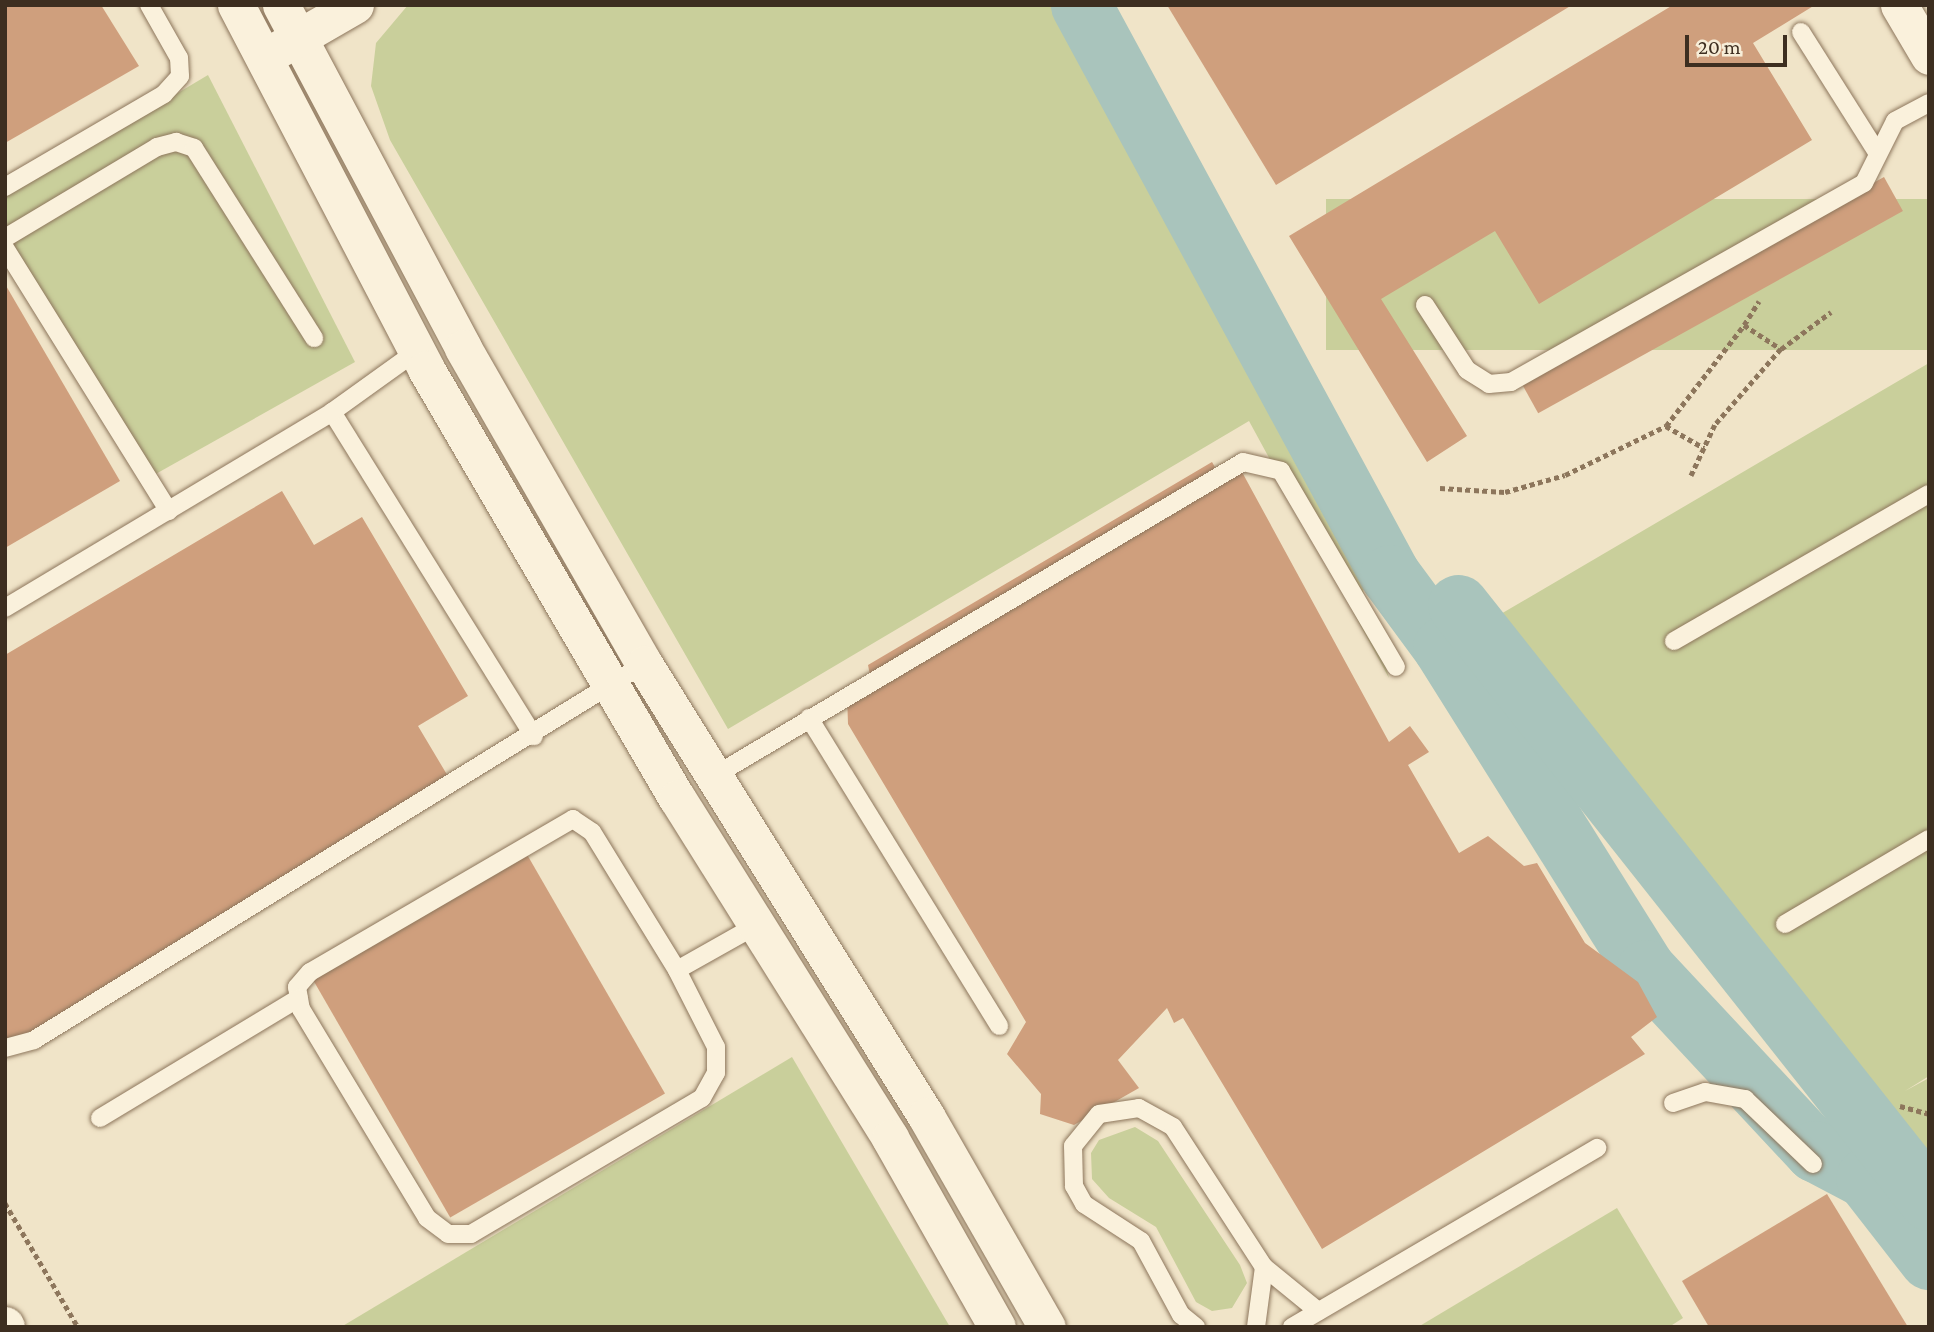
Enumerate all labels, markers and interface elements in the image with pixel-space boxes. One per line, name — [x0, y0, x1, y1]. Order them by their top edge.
scale bar — [1689, 21, 1790, 65]
text: 20 m — [1698, 35, 1741, 59]

